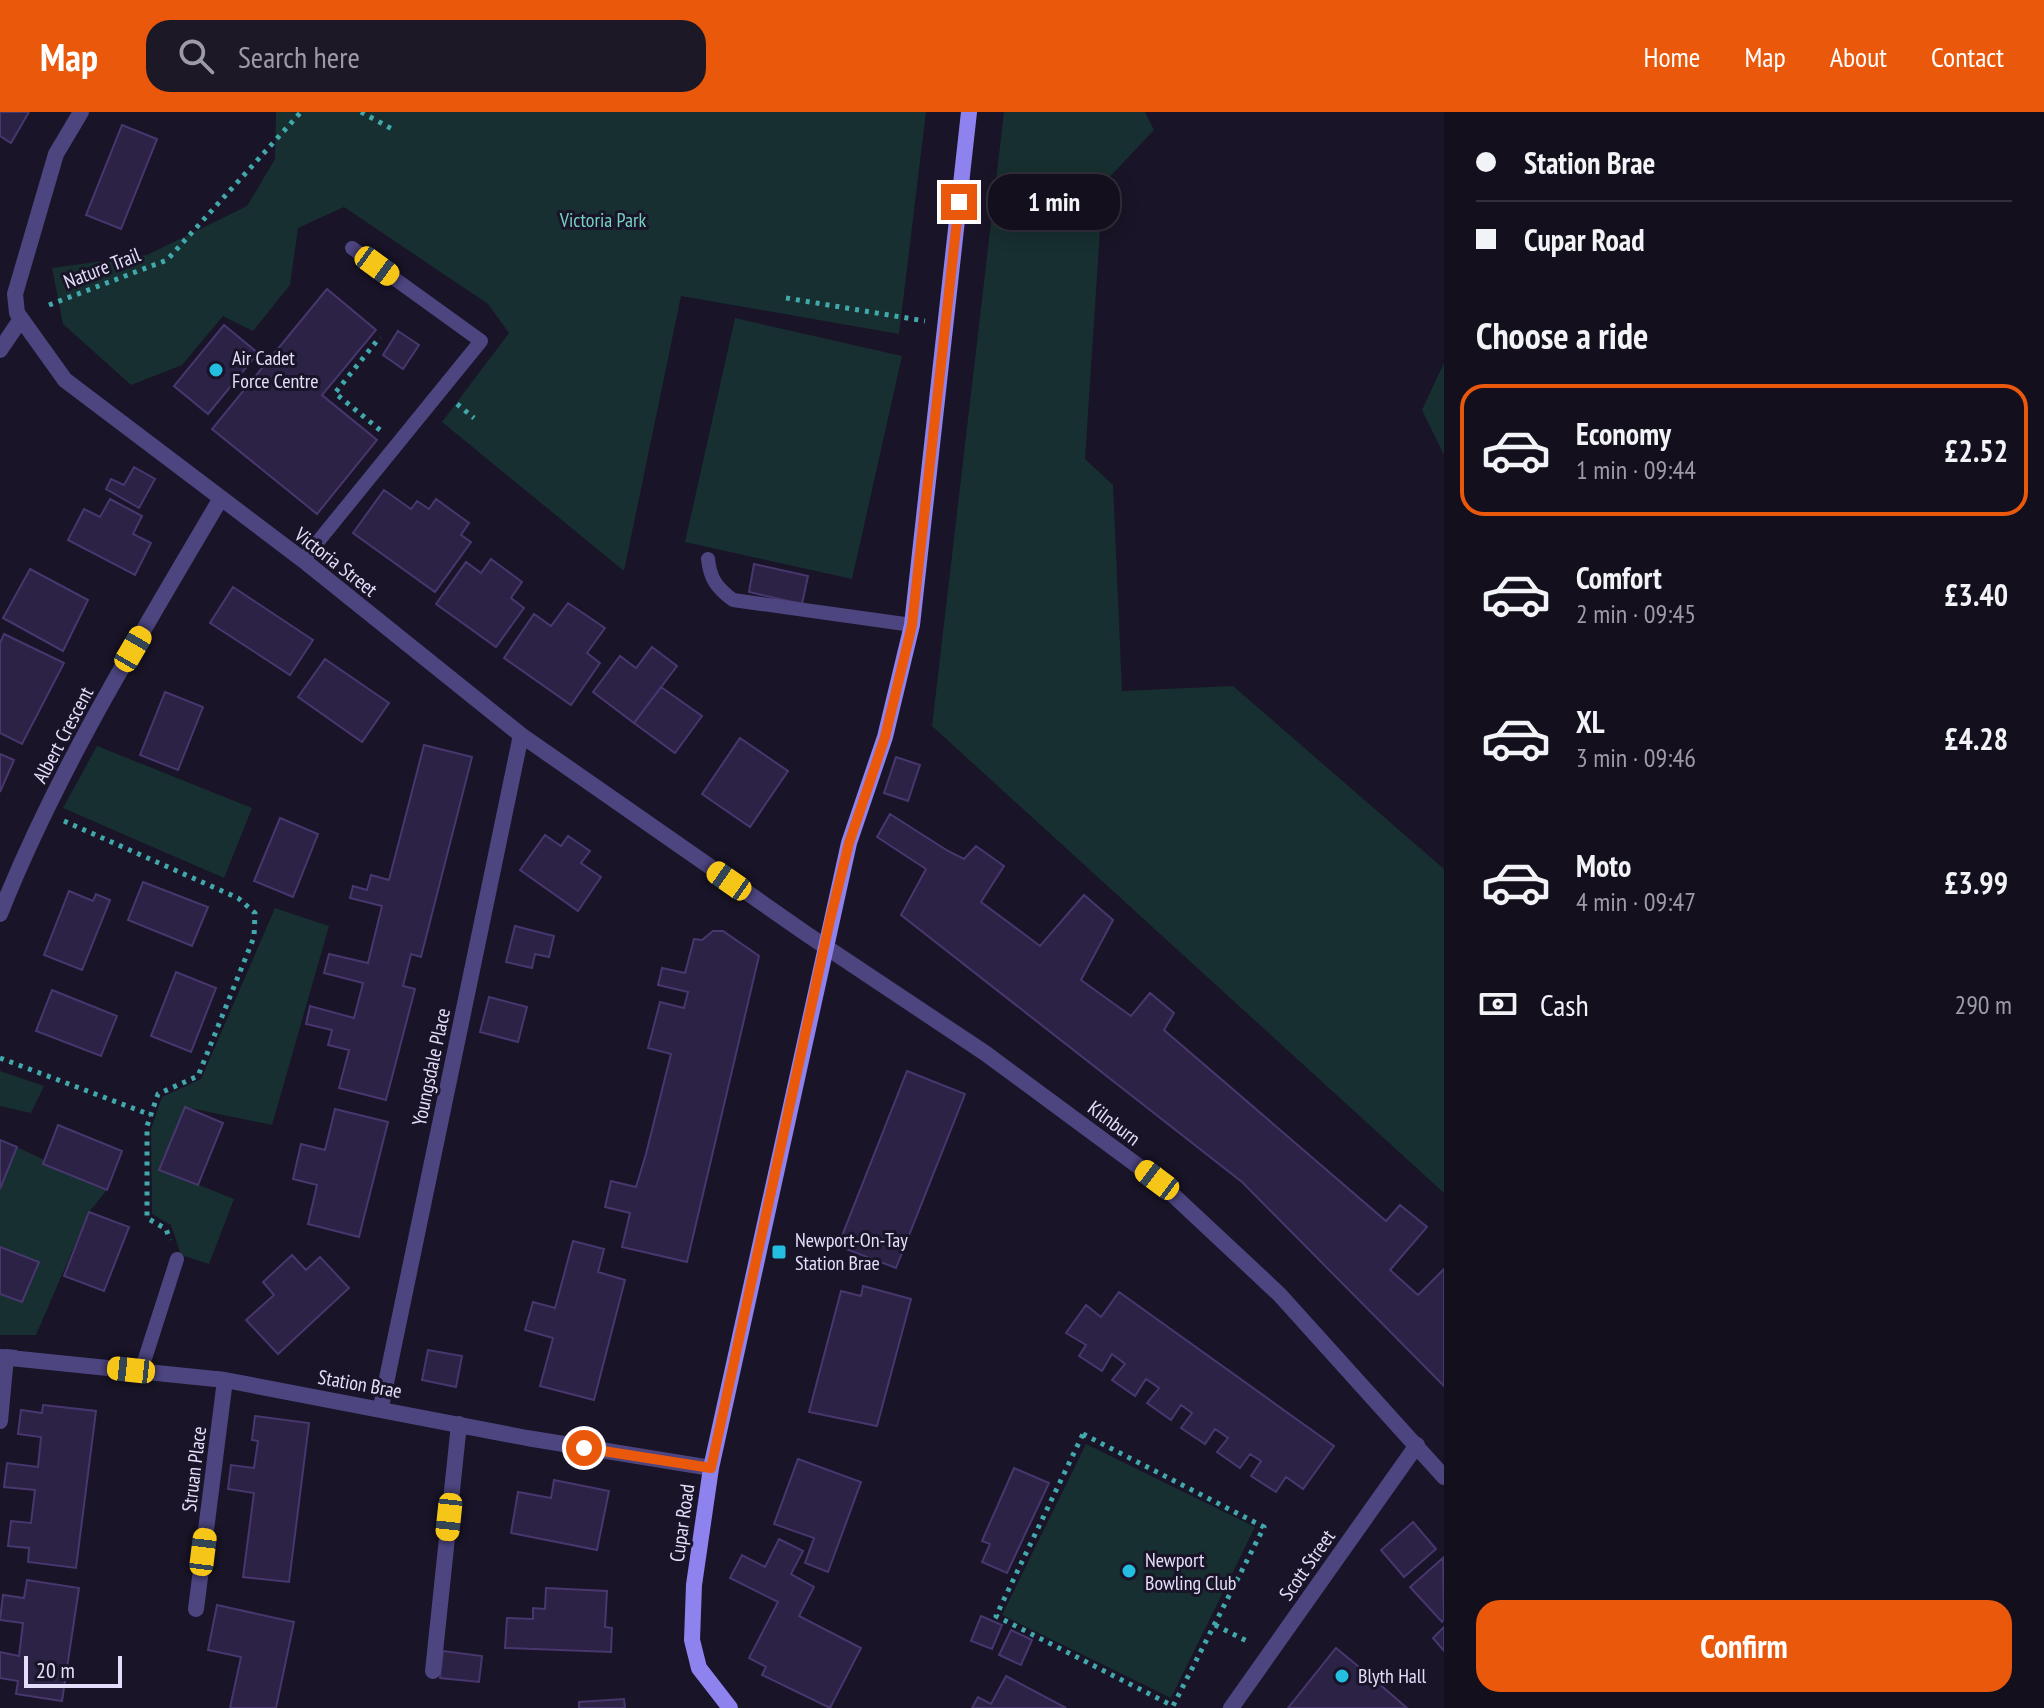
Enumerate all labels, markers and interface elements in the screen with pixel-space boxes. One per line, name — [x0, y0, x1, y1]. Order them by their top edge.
search box — [146, 20, 706, 92]
text: Map — [40, 32, 98, 81]
icon: search — [174, 34, 218, 78]
text: Search here — [238, 37, 360, 76]
text: Home — [1644, 38, 1700, 75]
text: Map — [1744, 38, 1786, 75]
text: About — [1830, 38, 1887, 75]
text: Contact — [1931, 38, 2004, 75]
text: Station Brae — [1524, 143, 1655, 182]
callout: 1 min — [987, 174, 1119, 230]
route end — [941, 184, 977, 220]
text: 1 min — [1028, 185, 1080, 218]
park label: Victoria Park — [559, 207, 646, 233]
text: Cupar Road — [1524, 220, 1645, 259]
street label: Nature Trail — [60, 241, 144, 294]
car — [351, 242, 403, 290]
text: Choose a ride — [1476, 312, 1648, 359]
place label: Air Cadet Force Centre — [232, 345, 319, 394]
marker: Air Cadet Force Centre — [207, 361, 225, 379]
icon: car — [1480, 414, 1552, 486]
text: Economy — [1576, 414, 1671, 453]
text: £2.52 — [1944, 431, 2008, 470]
text: 1 min · 09:44 — [1576, 453, 1696, 486]
street label: Victoria Street — [289, 521, 383, 603]
icon: car — [1480, 558, 1552, 630]
text: Comfort — [1576, 558, 1662, 597]
text: £3.40 — [1944, 575, 2008, 614]
text: 2 min · 09:45 — [1576, 597, 1696, 630]
car — [111, 622, 155, 676]
street label: Albert Crescent — [27, 682, 99, 788]
icon: car — [1480, 702, 1552, 774]
text: XL — [1576, 702, 1605, 741]
text: £4.28 — [1944, 719, 2008, 758]
text: 3 min · 09:46 — [1576, 741, 1696, 774]
icon: car — [1480, 846, 1552, 918]
text: Moto — [1576, 846, 1631, 885]
car — [702, 857, 756, 905]
text: £3.99 — [1944, 863, 2008, 902]
text: 4 min · 09:47 — [1576, 885, 1696, 918]
icon: cash — [1476, 982, 1520, 1026]
text: Cash — [1540, 985, 1589, 1024]
text: 290 m — [1954, 988, 2012, 1021]
street label: Youngsdale Place — [406, 1006, 456, 1128]
street label: Kilnburn — [1083, 1095, 1145, 1151]
car — [1131, 1156, 1183, 1204]
place label: Newport-On-Tay Station Brae — [795, 1227, 908, 1276]
marker: Newport-On-Tay Station Brae — [770, 1243, 788, 1261]
car — [106, 1356, 156, 1384]
street label: Station Brae — [316, 1364, 404, 1404]
street label: Struan Place — [176, 1425, 212, 1513]
route start — [566, 1430, 602, 1466]
street label: Cupar Road — [664, 1483, 700, 1563]
car — [435, 1492, 463, 1542]
street label: Scott Street — [1273, 1524, 1341, 1605]
car — [188, 1527, 218, 1577]
place label: Newport Bowling Club — [1145, 1547, 1237, 1596]
marker: Newport Bowling Club — [1120, 1562, 1138, 1580]
button: Confirm — [1476, 1600, 2012, 1692]
scale bar — [24, 1652, 122, 1688]
text: 20 m — [36, 1656, 75, 1684]
place label: Blyth Hall — [1358, 1663, 1427, 1689]
marker: Blyth Hall — [1333, 1667, 1351, 1685]

